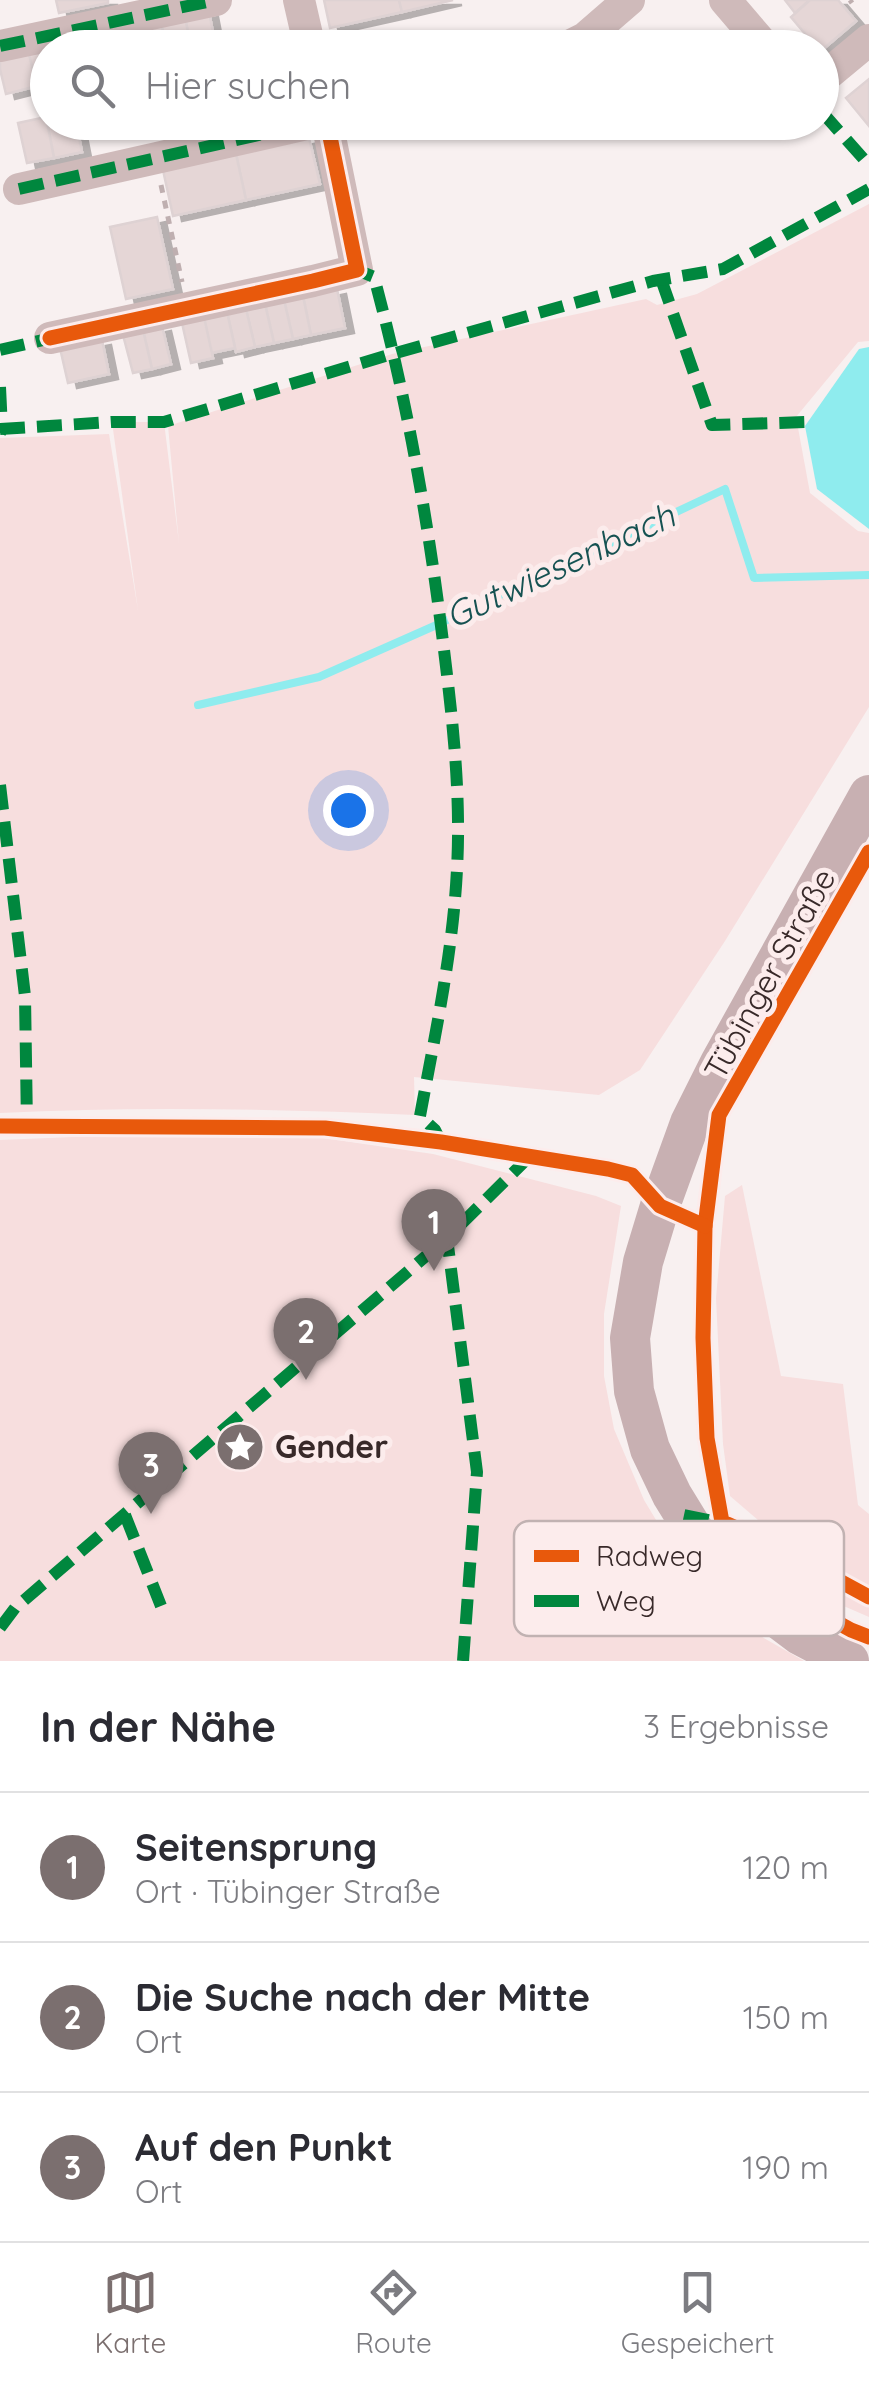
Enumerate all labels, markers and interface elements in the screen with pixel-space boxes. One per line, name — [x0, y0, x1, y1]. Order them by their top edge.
search box — [30, 30, 839, 140]
icon: search — [65, 58, 120, 113]
text: Hier suchen — [145, 61, 351, 109]
water label: Gutwiesenbach — [438, 492, 682, 637]
your location — [323, 785, 374, 836]
street label: Tübinger Straße — [695, 861, 843, 1086]
pin: 1 — [402, 1188, 466, 1271]
pin: 2 — [274, 1298, 338, 1380]
place icon: Gender — [214, 1421, 266, 1473]
place label: Gender — [275, 1426, 388, 1466]
pin: 3 — [118, 1432, 184, 1514]
legend — [514, 1521, 844, 1636]
text: Radweg — [596, 1538, 703, 1573]
text: Weg — [596, 1583, 656, 1618]
text: In der Nähe — [40, 1700, 276, 1753]
text: 3 Ergebnisse — [643, 1706, 829, 1746]
text: Seitensprung — [135, 1823, 377, 1871]
text: 1 — [66, 1847, 79, 1887]
text: 120 m — [742, 1847, 829, 1887]
text: Ort · Tübinger Straße — [135, 1871, 441, 1911]
text: Die Suche nach der Mitte — [135, 1973, 590, 2021]
text: 2 — [63, 1997, 82, 2037]
text: 150 m — [743, 1997, 829, 2037]
text: Ort — [135, 2021, 183, 2061]
text: Auf den Punkt — [135, 2123, 393, 2171]
text: 3 — [64, 2147, 81, 2187]
text: 190 m — [742, 2147, 829, 2187]
text: Ort — [135, 2171, 183, 2211]
tab: Karte — [94, 2265, 166, 2360]
tab: Route — [355, 2265, 432, 2360]
tab: Gespeichert — [621, 2265, 775, 2360]

